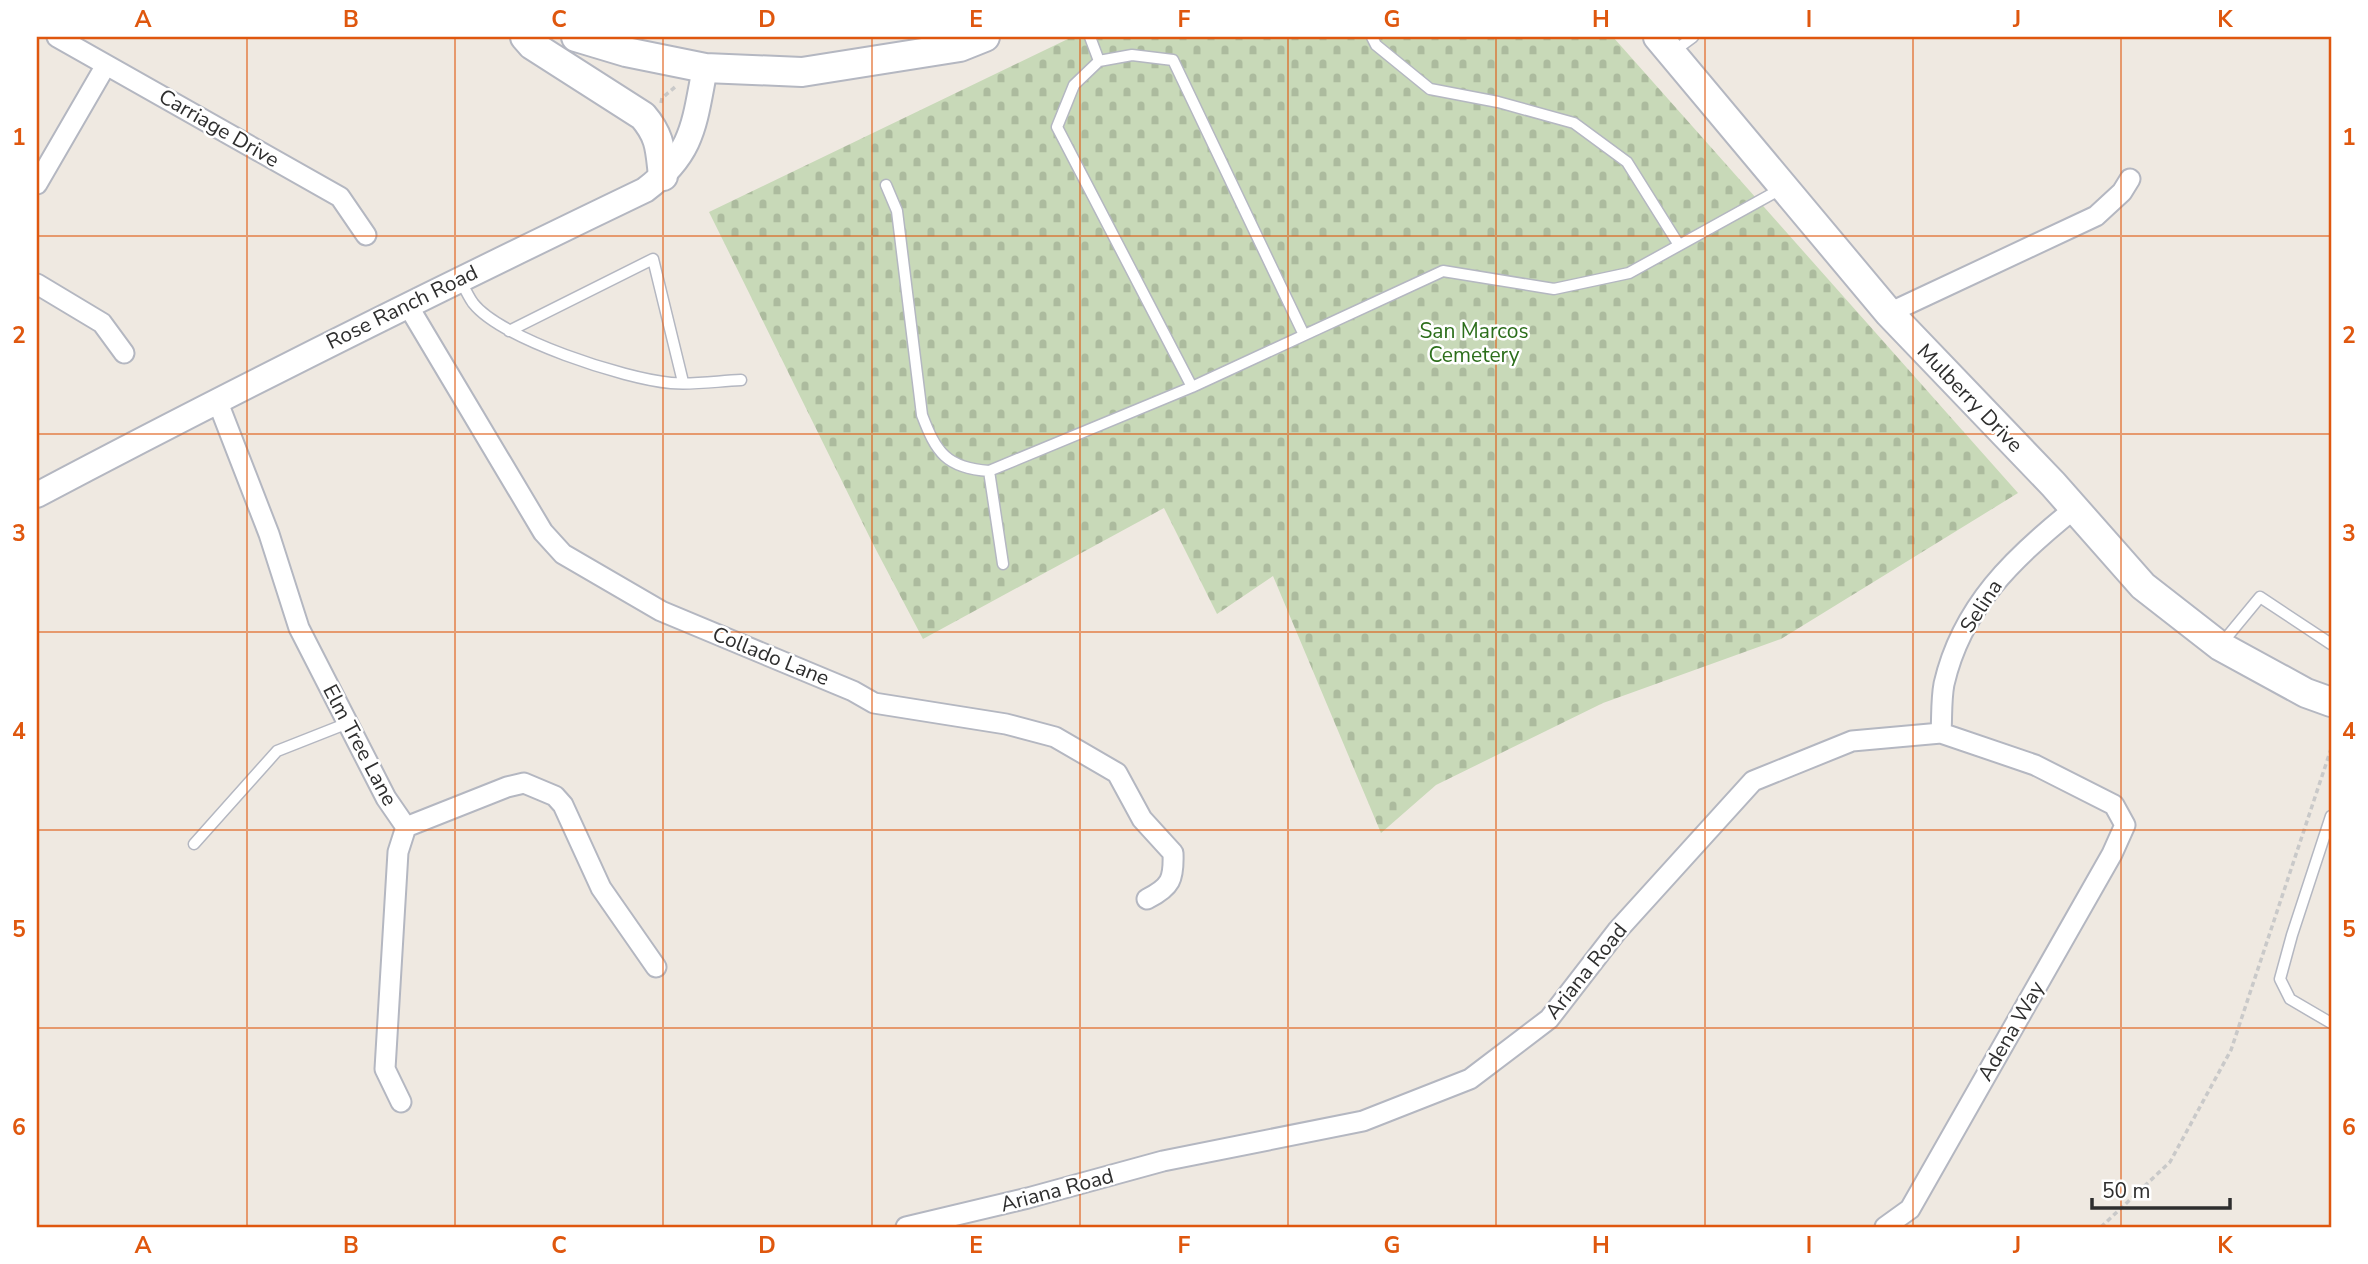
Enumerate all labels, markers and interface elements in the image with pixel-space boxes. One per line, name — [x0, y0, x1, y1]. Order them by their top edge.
text: A — [134, 4, 152, 35]
text: B — [343, 4, 359, 35]
text: C — [551, 4, 567, 35]
text: D — [758, 4, 776, 35]
text: E — [969, 4, 983, 35]
text: F — [1178, 4, 1191, 35]
text: G — [1384, 4, 1400, 35]
text: H — [1592, 4, 1610, 35]
text: I — [1806, 4, 1812, 35]
text: J — [2012, 4, 2021, 35]
text: K — [2217, 4, 2233, 35]
street label: Carriage Drive — [154, 82, 284, 174]
text: 1 — [12, 122, 26, 153]
text: 1 — [2342, 122, 2356, 153]
street label: Rose Ranch Road — [322, 258, 482, 356]
park label: San Marcos Cemetery — [1419, 317, 1529, 369]
text: 2 — [12, 320, 26, 351]
text: 2 — [2342, 320, 2356, 351]
street label: Mulberry Drive — [1911, 338, 2029, 458]
text: 3 — [12, 518, 26, 549]
text: 3 — [2342, 518, 2356, 549]
street label: Selina — [1953, 574, 2009, 638]
street label: Collado Lane — [708, 620, 834, 692]
street label: Elm Tree Lane — [316, 679, 404, 811]
text: 4 — [12, 716, 26, 747]
text: 4 — [2342, 716, 2356, 747]
text: 5 — [12, 914, 26, 945]
text: 5 — [2342, 914, 2356, 945]
street label: Ariana Road — [1539, 917, 1633, 1025]
street label: Adena Way — [1971, 976, 2051, 1086]
text: 6 — [12, 1112, 26, 1143]
text: 6 — [2342, 1112, 2356, 1143]
street label: Ariana Road — [997, 1161, 1117, 1219]
scale bar — [2092, 1166, 2230, 1210]
text: 50 m — [2102, 1177, 2151, 1205]
text: A — [134, 1230, 152, 1261]
text: B — [343, 1230, 359, 1261]
text: C — [551, 1230, 567, 1261]
text: D — [758, 1230, 776, 1261]
text: E — [969, 1230, 983, 1261]
text: F — [1178, 1230, 1191, 1261]
text: G — [1384, 1230, 1400, 1261]
text: H — [1592, 1230, 1610, 1261]
text: I — [1806, 1230, 1812, 1261]
text: J — [2012, 1230, 2021, 1261]
text: K — [2217, 1230, 2233, 1261]

